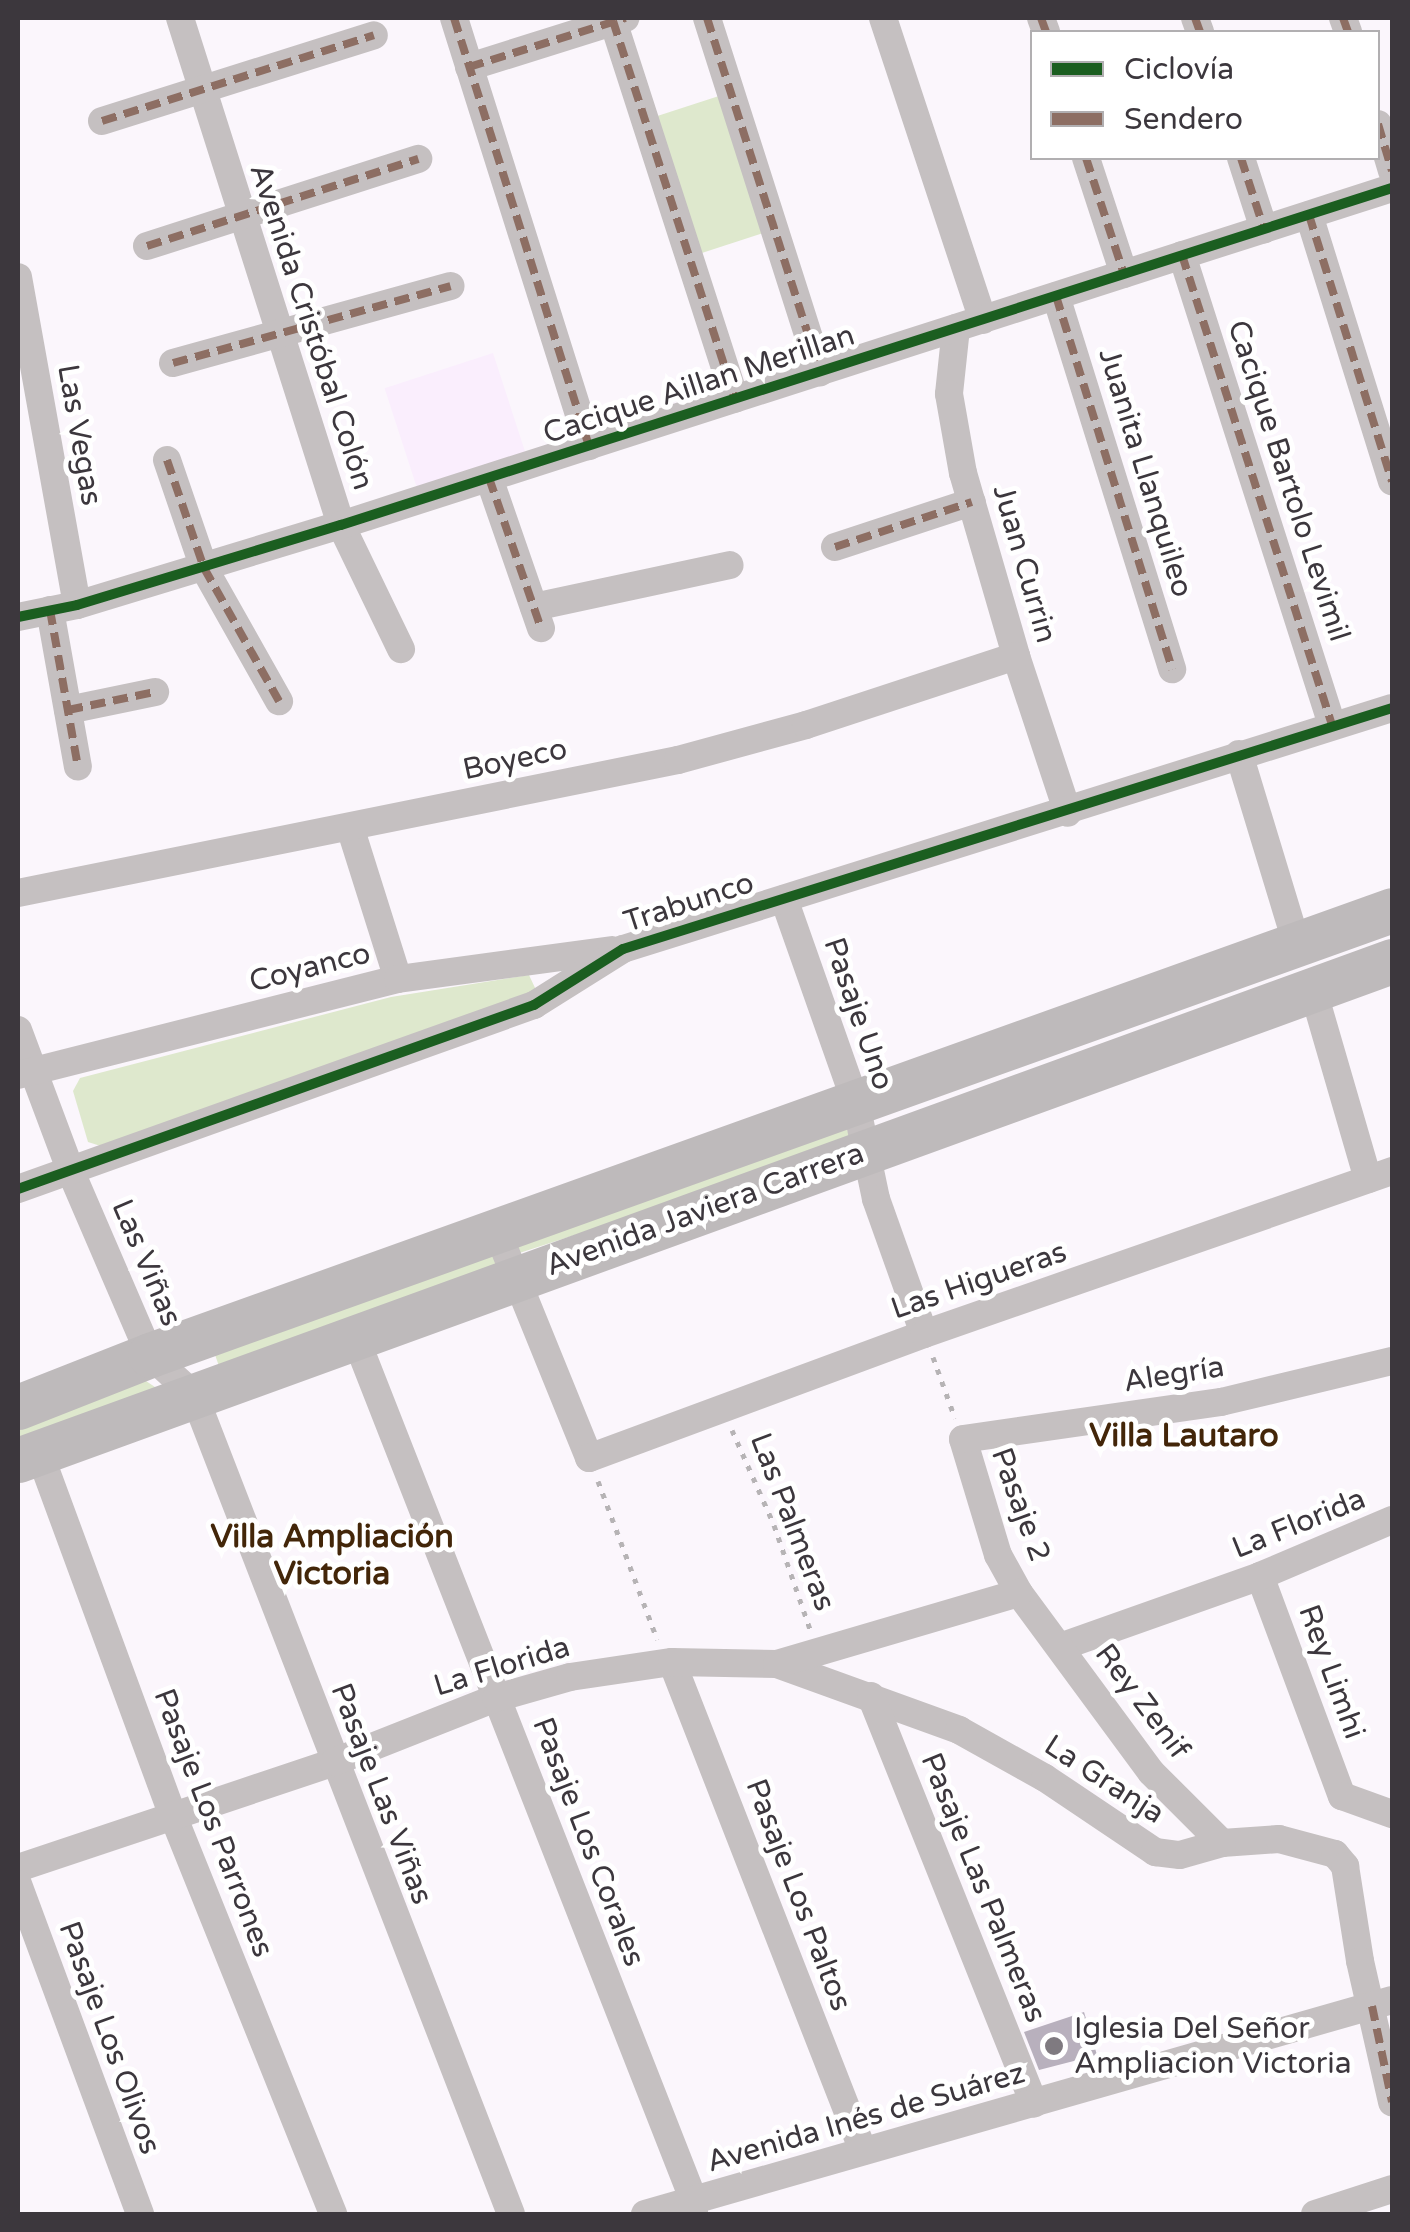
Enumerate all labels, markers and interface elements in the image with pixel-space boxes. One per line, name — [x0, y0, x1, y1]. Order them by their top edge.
legend — [1030, 30, 1380, 160]
text: Ciclovía — [1124, 51, 1234, 88]
text: Sendero — [1124, 101, 1243, 138]
street label: Avenida Cristóbal Colón — [241, 160, 381, 494]
street label: Cacique Bartolo Levimil — [1219, 316, 1357, 646]
street label: Cacique Aillan Merillan — [539, 318, 859, 452]
street label: Juanita Llanquileo — [1090, 344, 1200, 602]
street label: Las Vegas — [49, 362, 109, 508]
street label: Juan Currin — [984, 481, 1064, 647]
street label: Boyeco — [460, 731, 570, 789]
street label: Trabunco — [620, 865, 758, 941]
street label: Pasaje Uno — [815, 933, 901, 1095]
street label: Coyanco — [246, 936, 374, 1000]
street label: Avenida Javiera Carrera — [541, 1136, 869, 1284]
street label: Las Viñas — [103, 1194, 189, 1332]
street label: Las Higueras — [887, 1234, 1071, 1328]
street label: Alegría — [1121, 1349, 1227, 1401]
district label: Villa Lautaro — [1089, 1417, 1279, 1455]
street label: Las Palmeras — [742, 1428, 842, 1616]
street label: Pasaje 2 — [983, 1443, 1057, 1567]
street label: La Florida — [1227, 1481, 1371, 1567]
district label: Villa Ampliación Victoria — [210, 1519, 454, 1594]
street label: Rey Limhi — [1290, 1600, 1372, 1744]
street label: La Florida — [430, 1629, 574, 1705]
street label: Rey Zenif — [1087, 1637, 1197, 1767]
street label: Pasaje Las Viñas — [322, 1678, 440, 1910]
street label: Pasaje Los Parrones — [145, 1684, 281, 1962]
street label: Pasaje Los Corales — [524, 1713, 652, 1971]
street label: La Granja — [1037, 1728, 1171, 1832]
street label: Pasaje Las Palmeras — [913, 1748, 1053, 2028]
street label: Pasaje Los Paltos — [737, 1774, 859, 2016]
street label: Pasaje Los Olivos — [50, 1917, 168, 2159]
place label: Iglesia Del Señor Ampliacion Victoria — [1074, 2011, 1352, 2082]
marker: Iglesia Del Señor Ampliacion Victoria — [1043, 2035, 1065, 2057]
street label: Avenida Inés de Suárez — [703, 2055, 1029, 2181]

